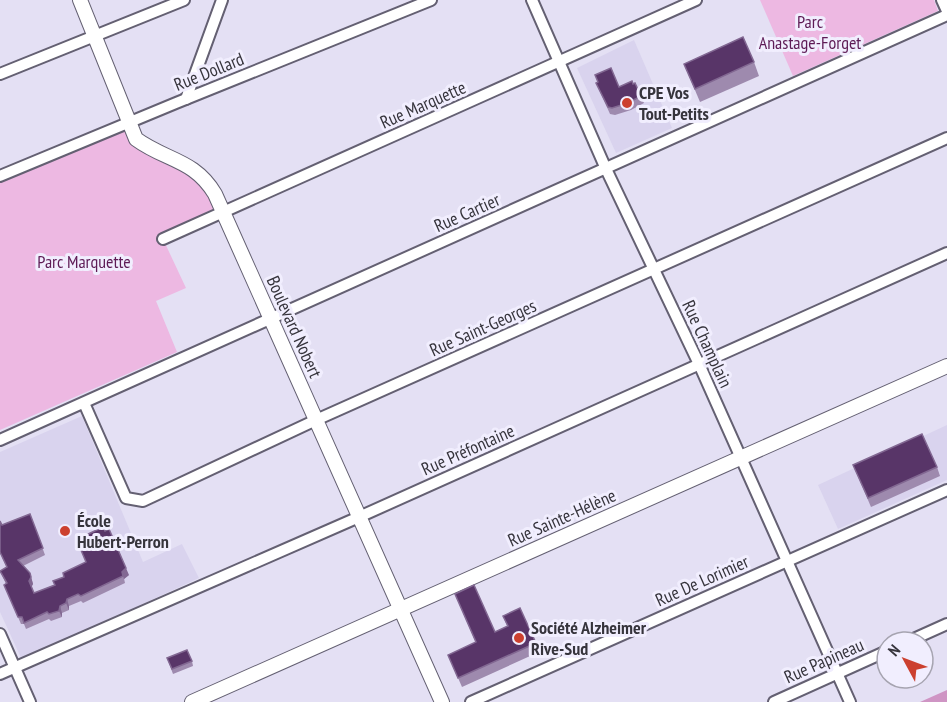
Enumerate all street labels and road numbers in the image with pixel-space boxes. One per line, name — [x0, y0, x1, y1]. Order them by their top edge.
street label: Rue Dollard — [171, 47, 247, 96]
street label: Rue Marquette — [376, 75, 469, 134]
street label: Rue Cartier — [430, 188, 503, 237]
street label: Boulevard Nobert — [262, 272, 327, 381]
street label: Rue Saint-Georges — [426, 294, 540, 361]
street label: Rue Champlain — [677, 296, 738, 391]
street label: Rue Préfontaine — [418, 419, 518, 480]
street label: Rue Sainte-Hélène — [504, 483, 619, 552]
street label: Rue De Lorimier — [652, 550, 752, 611]
street label: Rue Papineau — [780, 633, 867, 688]

